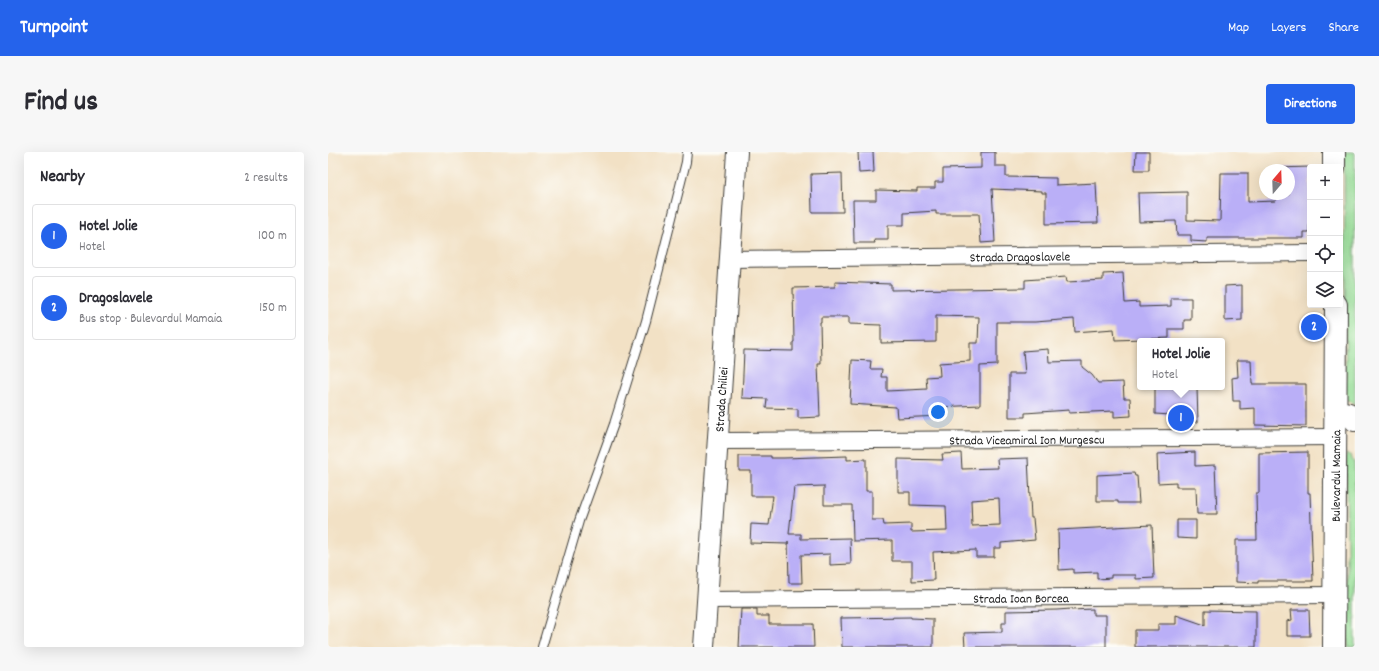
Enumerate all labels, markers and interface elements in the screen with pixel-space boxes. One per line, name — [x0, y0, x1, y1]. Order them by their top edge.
text: Turnpoint — [20, 15, 88, 42]
text: Map — [1228, 18, 1249, 38]
text: Layers — [1271, 18, 1306, 38]
text: Share — [1328, 18, 1359, 38]
text: Find us — [24, 84, 98, 124]
button: Directions — [1266, 84, 1355, 124]
north arrow — [1259, 164, 1295, 200]
map controls — [1307, 164, 1343, 308]
button: + — [1307, 164, 1343, 200]
text: Nearby — [40, 166, 84, 190]
text: 2 results — [244, 169, 288, 188]
button: − — [1307, 200, 1343, 236]
text: Hotel Jolie — [79, 216, 138, 238]
text: 1 — [53, 227, 55, 246]
text: 100 m — [258, 227, 287, 246]
button: locate — [1307, 236, 1343, 272]
text: Hotel — [79, 238, 105, 257]
street label: Strada Dragoslavele — [970, 248, 1071, 269]
button: layers — [1307, 272, 1343, 308]
text: Dragoslavele — [79, 288, 153, 310]
text: 2 — [51, 299, 57, 318]
text: 150 m — [259, 299, 287, 318]
text: Bus stop · Bulevardul Mamaia — [79, 310, 222, 329]
pin: 2 — [1301, 312, 1327, 342]
popup — [1137, 338, 1225, 390]
text: Hotel Jolie — [1152, 344, 1210, 366]
street label: Strada Chiliei — [711, 366, 735, 433]
text: Hotel — [1152, 366, 1178, 385]
your location — [928, 402, 948, 422]
pin: 1 — [1168, 403, 1194, 433]
street label: Bulevardul Mamaia — [1328, 429, 1347, 522]
street label: Strada Viceamiral Ion Murgescu — [949, 431, 1105, 452]
street label: Strada Ioan Borcea — [973, 590, 1070, 610]

